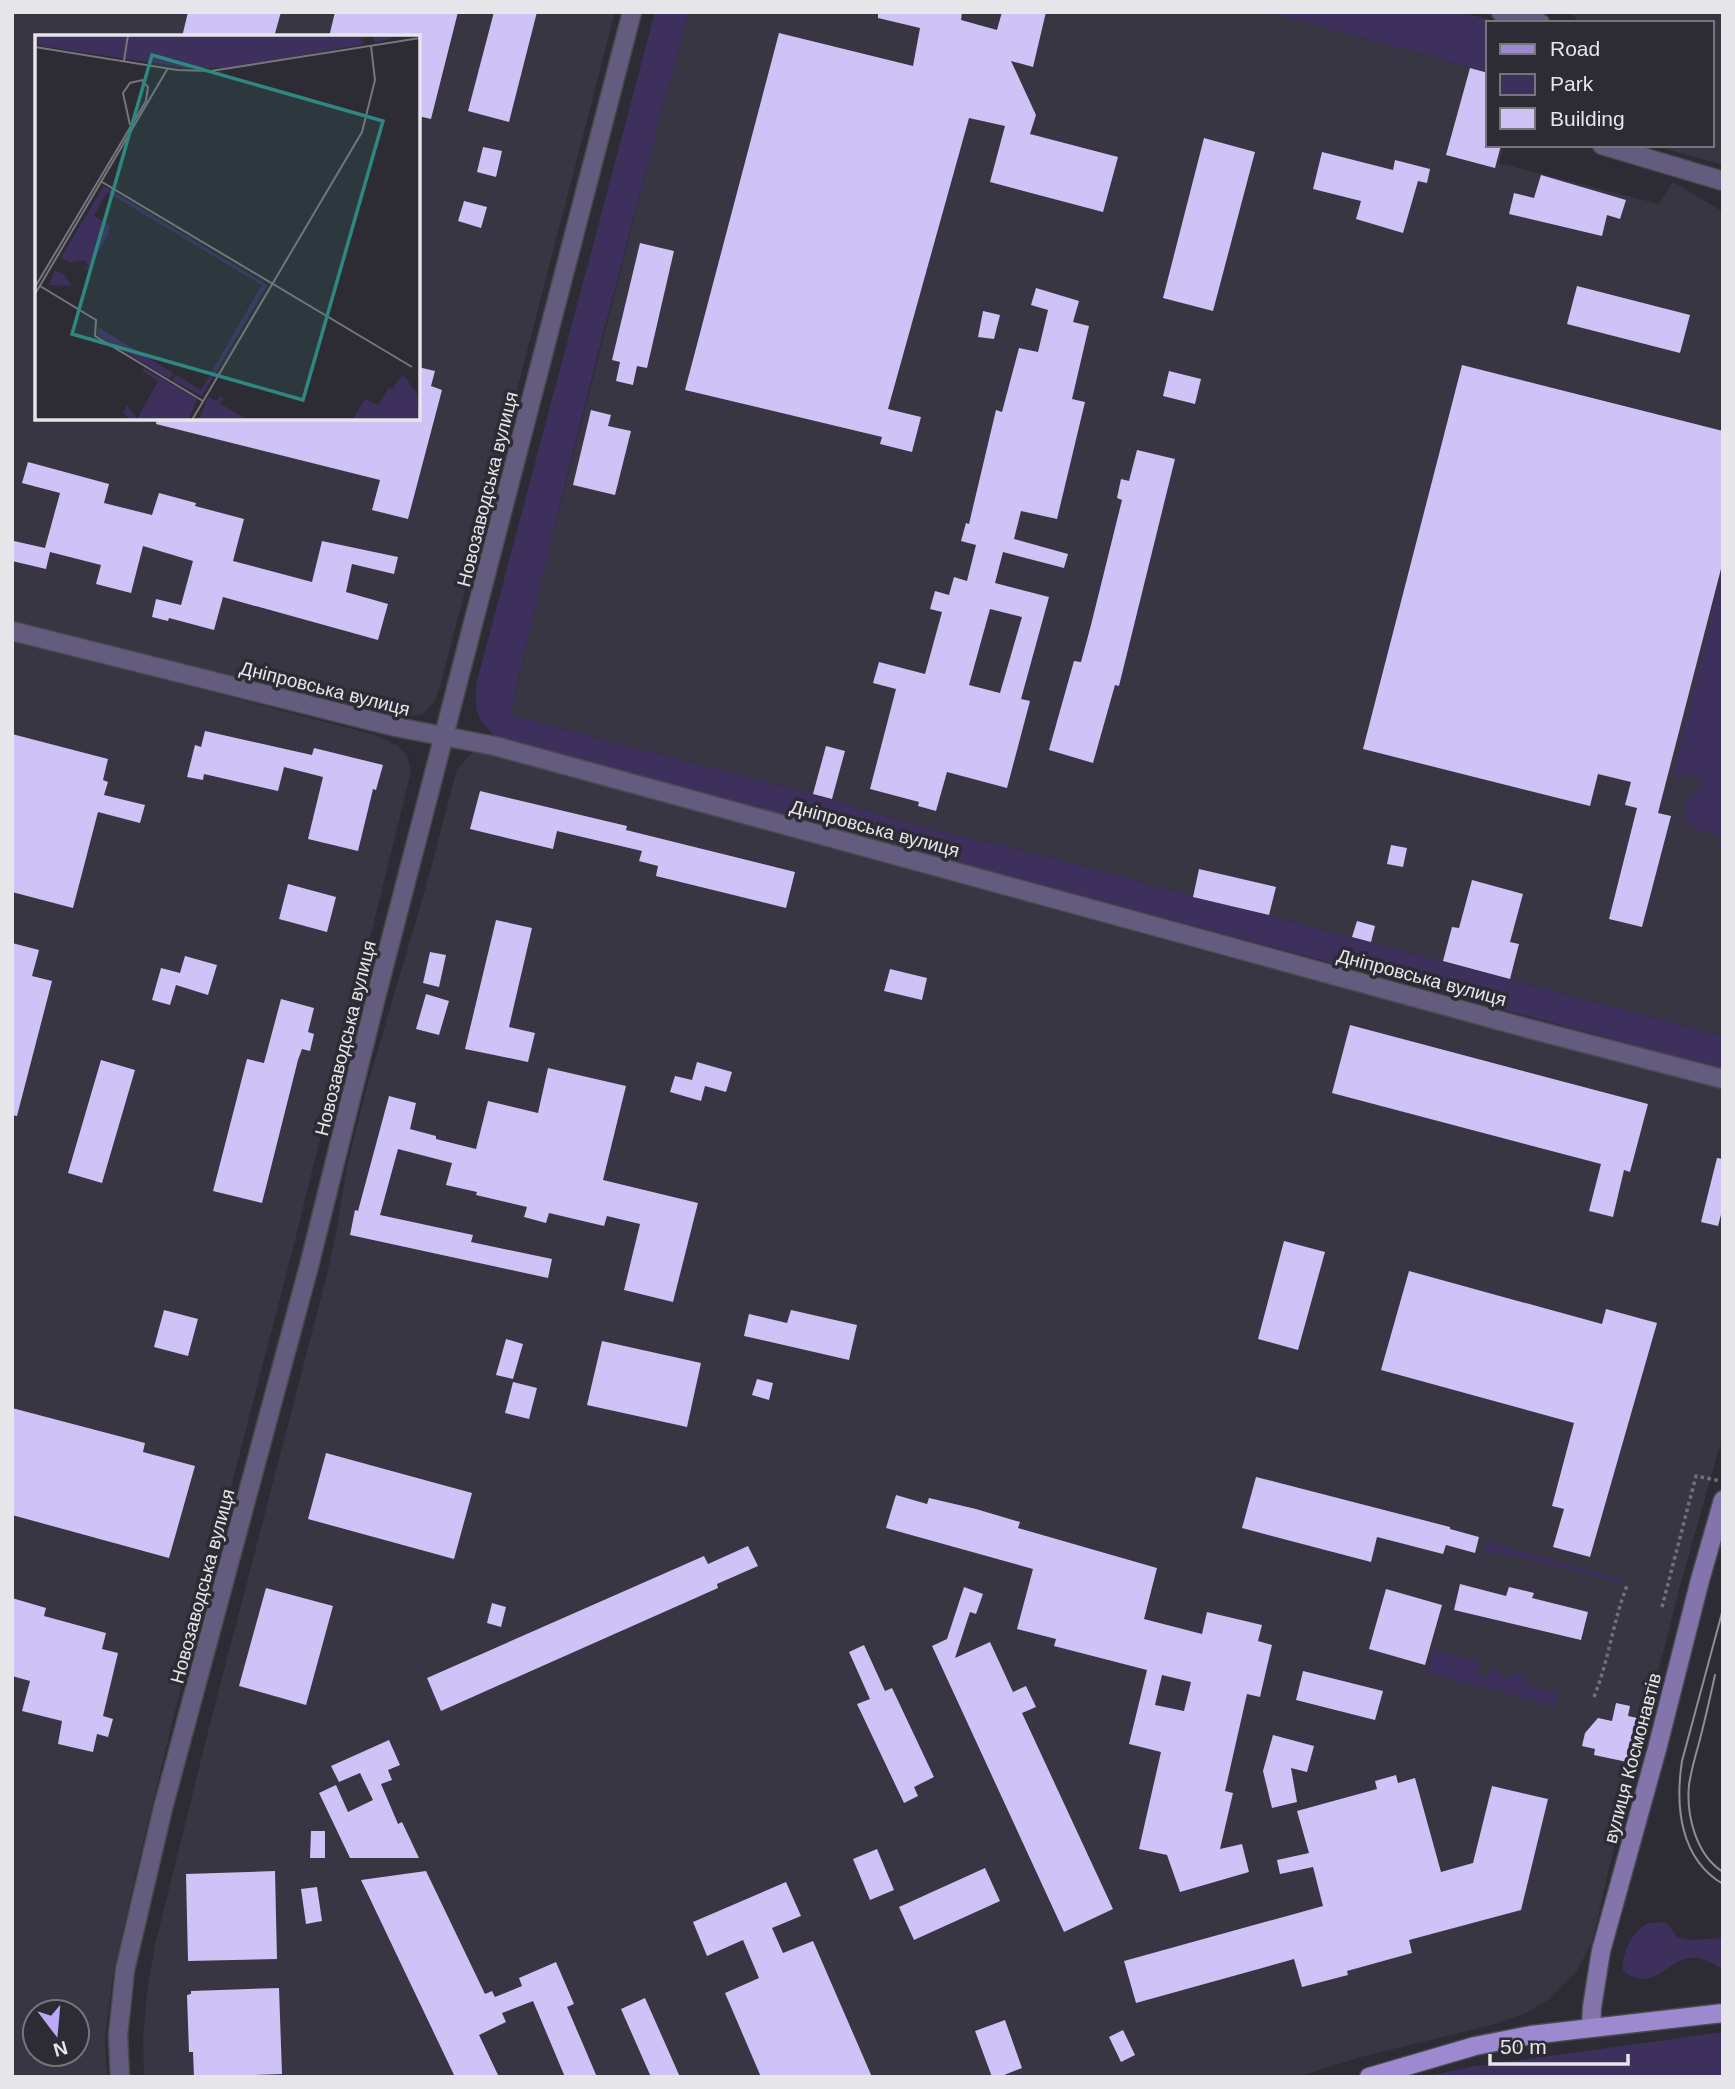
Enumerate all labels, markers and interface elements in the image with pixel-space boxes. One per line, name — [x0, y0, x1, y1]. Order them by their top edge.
legend — [1486, 21, 1714, 147]
inset map — [35, 35, 420, 420]
text: Road — [1550, 37, 1600, 60]
text: Park — [1550, 72, 1594, 95]
text: Building — [1550, 107, 1625, 130]
street label: Новозаводська вулиця — [453, 389, 522, 589]
street label: Дніпровська вулиця — [238, 657, 412, 720]
street label: Дніпровська вулиця — [788, 796, 962, 861]
street label: Новозаводська вулиця — [311, 938, 380, 1138]
street label: Дніпровська вулиця — [1335, 945, 1509, 1010]
street label: Новозаводська вулиця — [166, 1487, 239, 1686]
street label: вулиця Космонавтів — [1600, 1671, 1665, 1846]
north arrow — [21, 1998, 91, 2068]
scale bar — [1490, 2022, 1628, 2066]
text: 50 m — [1500, 2035, 1547, 2058]
text: N — [51, 2037, 70, 2061]

